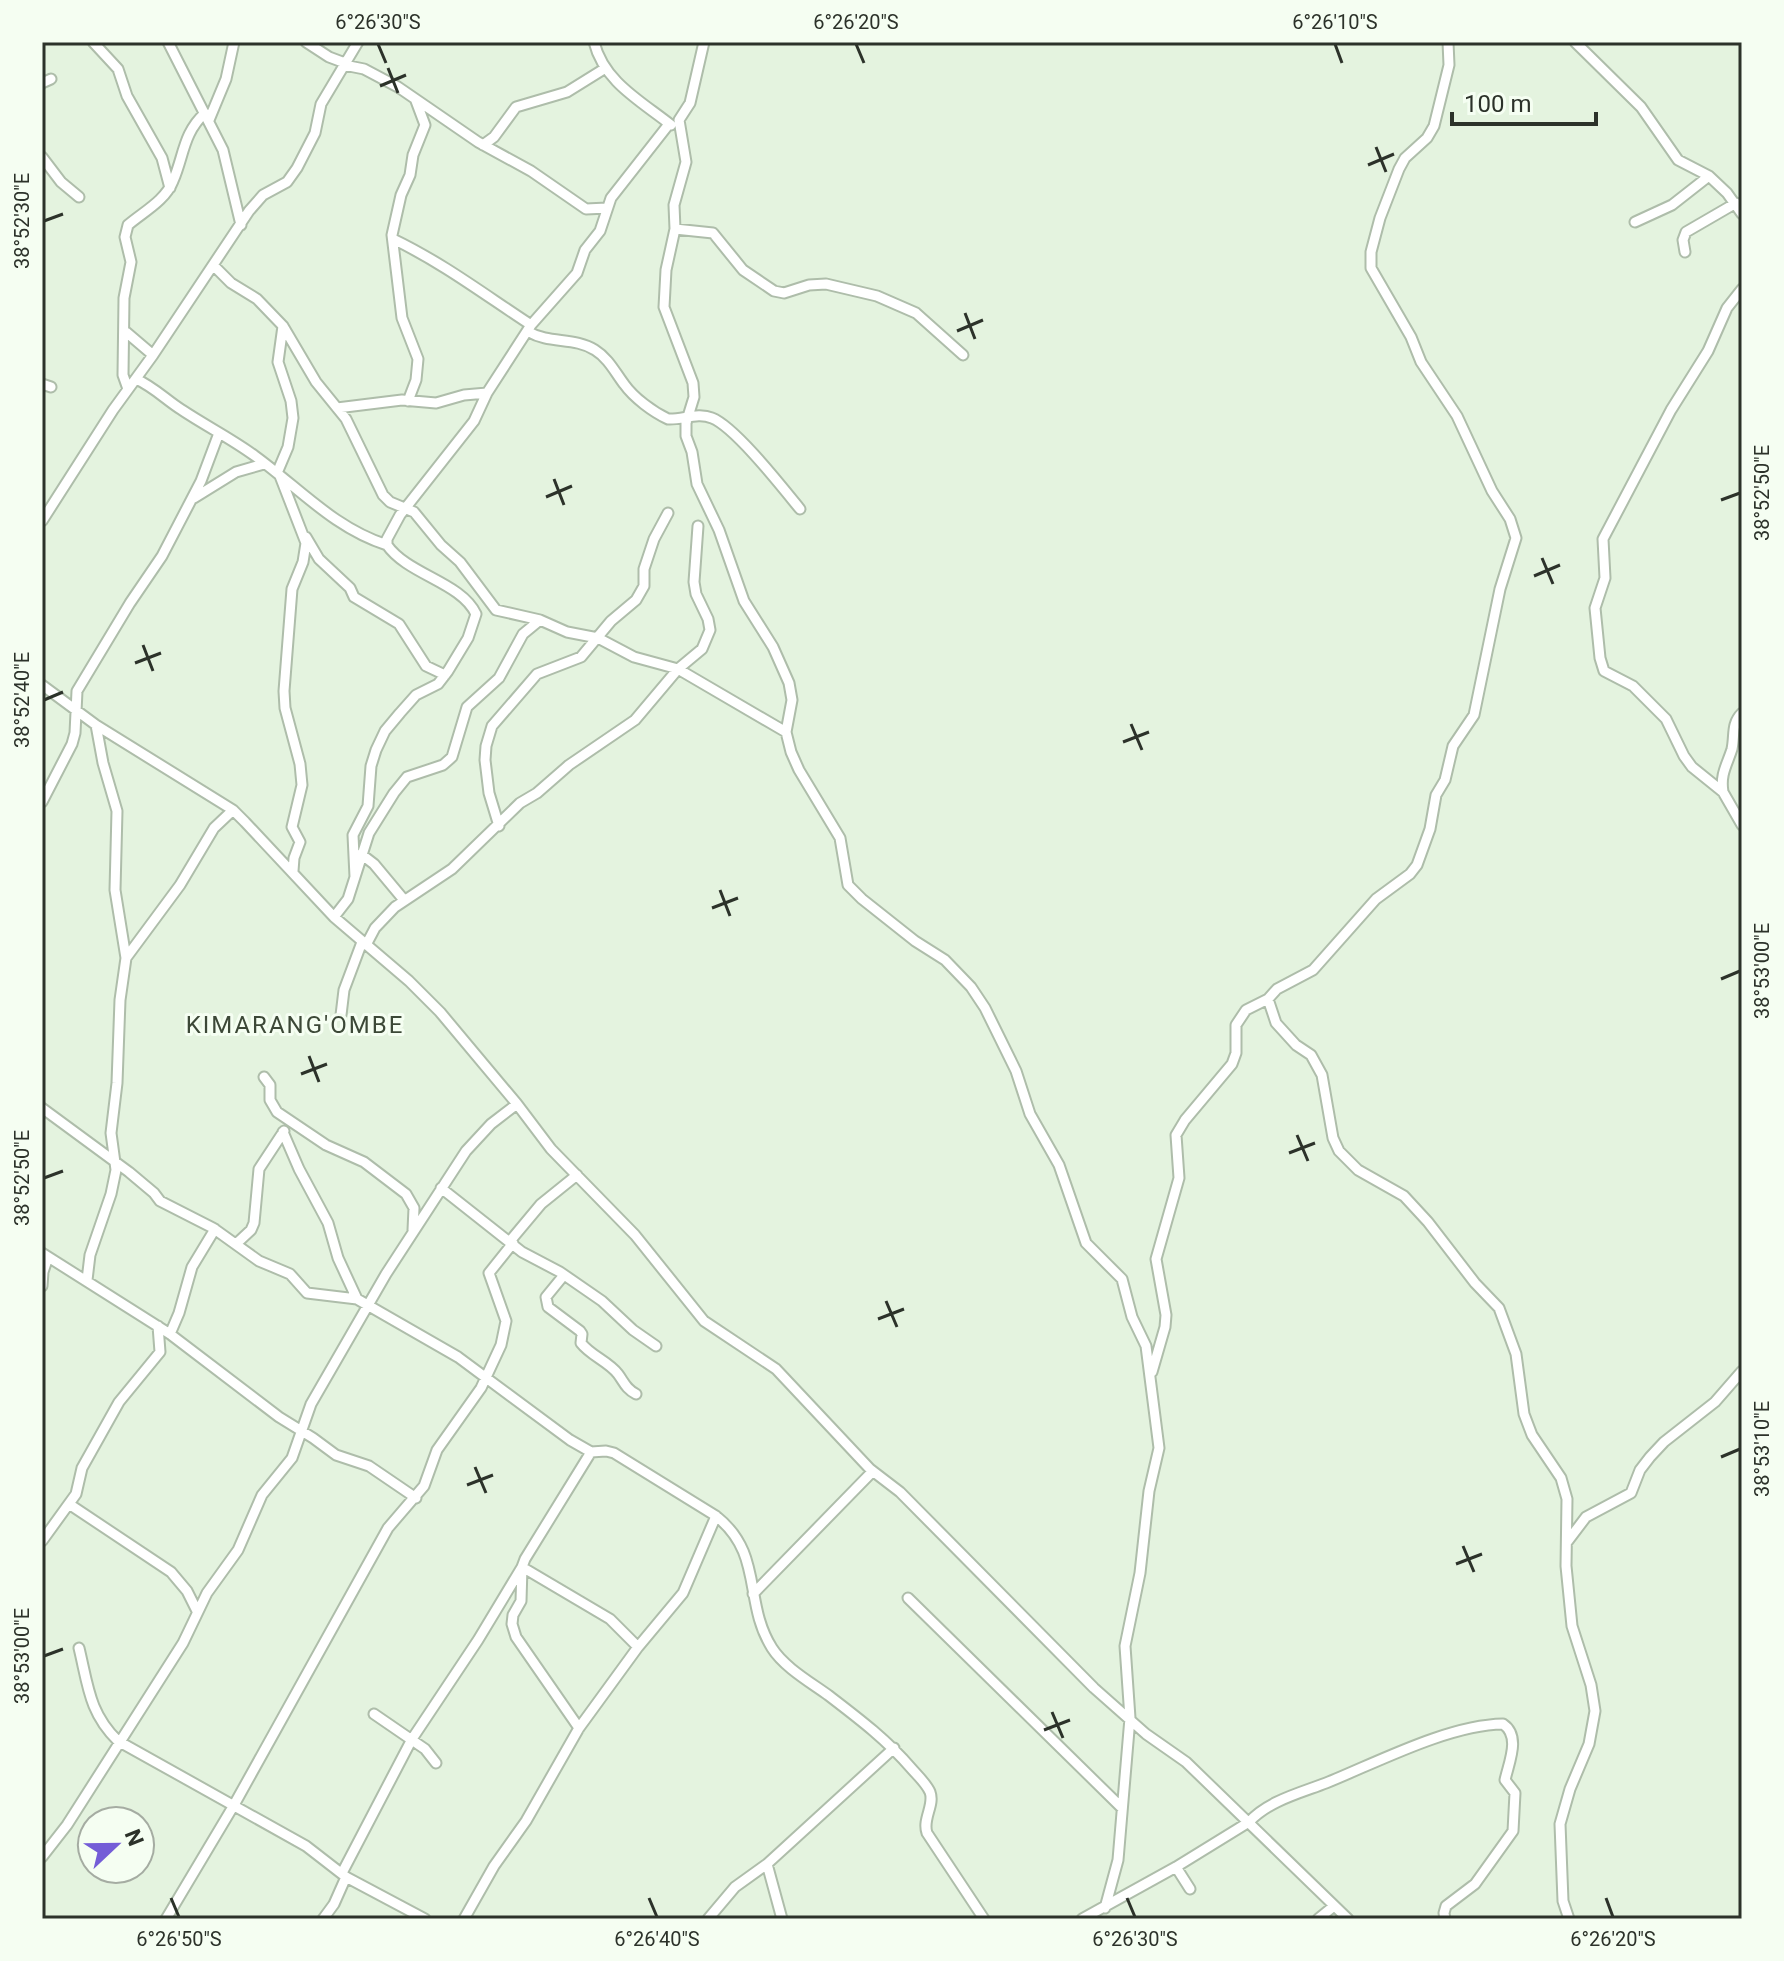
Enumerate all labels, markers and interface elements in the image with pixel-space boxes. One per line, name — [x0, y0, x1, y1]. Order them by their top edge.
text: 6°26'30"S — [335, 10, 421, 34]
text: 6°26'20"S — [813, 10, 899, 34]
text: 6°26'10"S — [1292, 10, 1378, 34]
scale bar — [1452, 76, 1596, 126]
text: 100 m — [1464, 90, 1531, 118]
text: 38°52'30"E — [10, 173, 34, 269]
text: 38°52'50"E — [1750, 445, 1774, 541]
text: 38°52'40"E — [10, 652, 34, 748]
text: 38°53'00"E — [1750, 923, 1774, 1019]
district label: KIMARANG'OMBE — [186, 1011, 404, 1039]
text: 38°52'50"E — [10, 1130, 34, 1226]
text: 38°53'10"E — [1750, 1401, 1774, 1497]
text: 38°53'00"E — [10, 1608, 34, 1704]
north arrow — [76, 1805, 156, 1885]
text: N — [120, 1826, 149, 1850]
text: 6°26'50"S — [136, 1927, 222, 1951]
text: 6°26'40"S — [614, 1927, 700, 1951]
text: 6°26'30"S — [1092, 1927, 1178, 1951]
text: 6°26'20"S — [1570, 1927, 1656, 1951]

